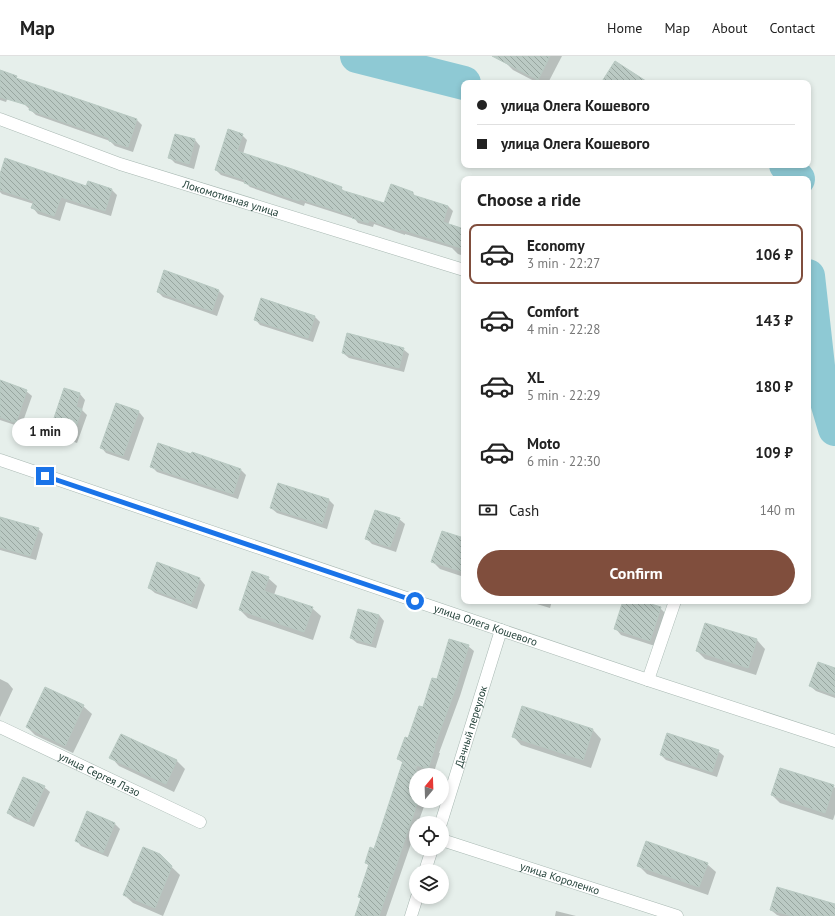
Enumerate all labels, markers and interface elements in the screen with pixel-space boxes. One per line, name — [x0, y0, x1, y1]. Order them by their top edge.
text: Map — [20, 16, 55, 40]
text: Home — [607, 19, 642, 37]
text: Map — [664, 19, 690, 37]
text: About — [712, 19, 748, 37]
text: Contact — [770, 19, 815, 37]
text: улица Олега Кошевого — [501, 96, 650, 115]
text: улица Олега Кошевого — [501, 134, 650, 153]
street label: Локомотивная улица — [180, 176, 281, 220]
text: Choose a ride — [477, 188, 581, 211]
icon: car — [479, 236, 515, 272]
text: Economy — [527, 236, 585, 255]
text: 106 ₽ — [755, 245, 793, 264]
text: 3 min · 22:27 — [527, 255, 600, 272]
icon: car — [479, 302, 515, 338]
text: Comfort — [527, 302, 579, 321]
text: 143 ₽ — [755, 311, 793, 330]
text: 4 min · 22:28 — [527, 321, 600, 338]
icon: car — [479, 368, 515, 404]
text: XL — [527, 368, 544, 387]
text: 180 ₽ — [755, 377, 793, 396]
text: 5 min · 22:29 — [527, 387, 600, 404]
callout: 1 min — [12, 418, 78, 446]
text: 1 min — [29, 423, 61, 440]
icon: car — [479, 434, 515, 470]
text: Moto — [527, 434, 560, 453]
text: 109 ₽ — [755, 443, 793, 462]
text: 6 min · 22:30 — [527, 453, 600, 470]
route end — [36, 467, 54, 485]
icon: cash — [477, 499, 499, 521]
text: Cash — [509, 501, 539, 520]
text: 140 m — [760, 502, 795, 519]
button: Confirm — [477, 550, 795, 596]
route start — [406, 592, 424, 610]
street label: улица Олега Кошевого — [432, 601, 540, 649]
street label: Дачный переулок — [452, 683, 490, 769]
street label: улица Сергея Лазо — [56, 749, 143, 800]
north arrow — [409, 768, 449, 808]
map controls — [409, 768, 449, 904]
button: locate — [409, 816, 449, 856]
street label: улица Короленко — [518, 859, 602, 898]
button: layers — [409, 864, 449, 904]

